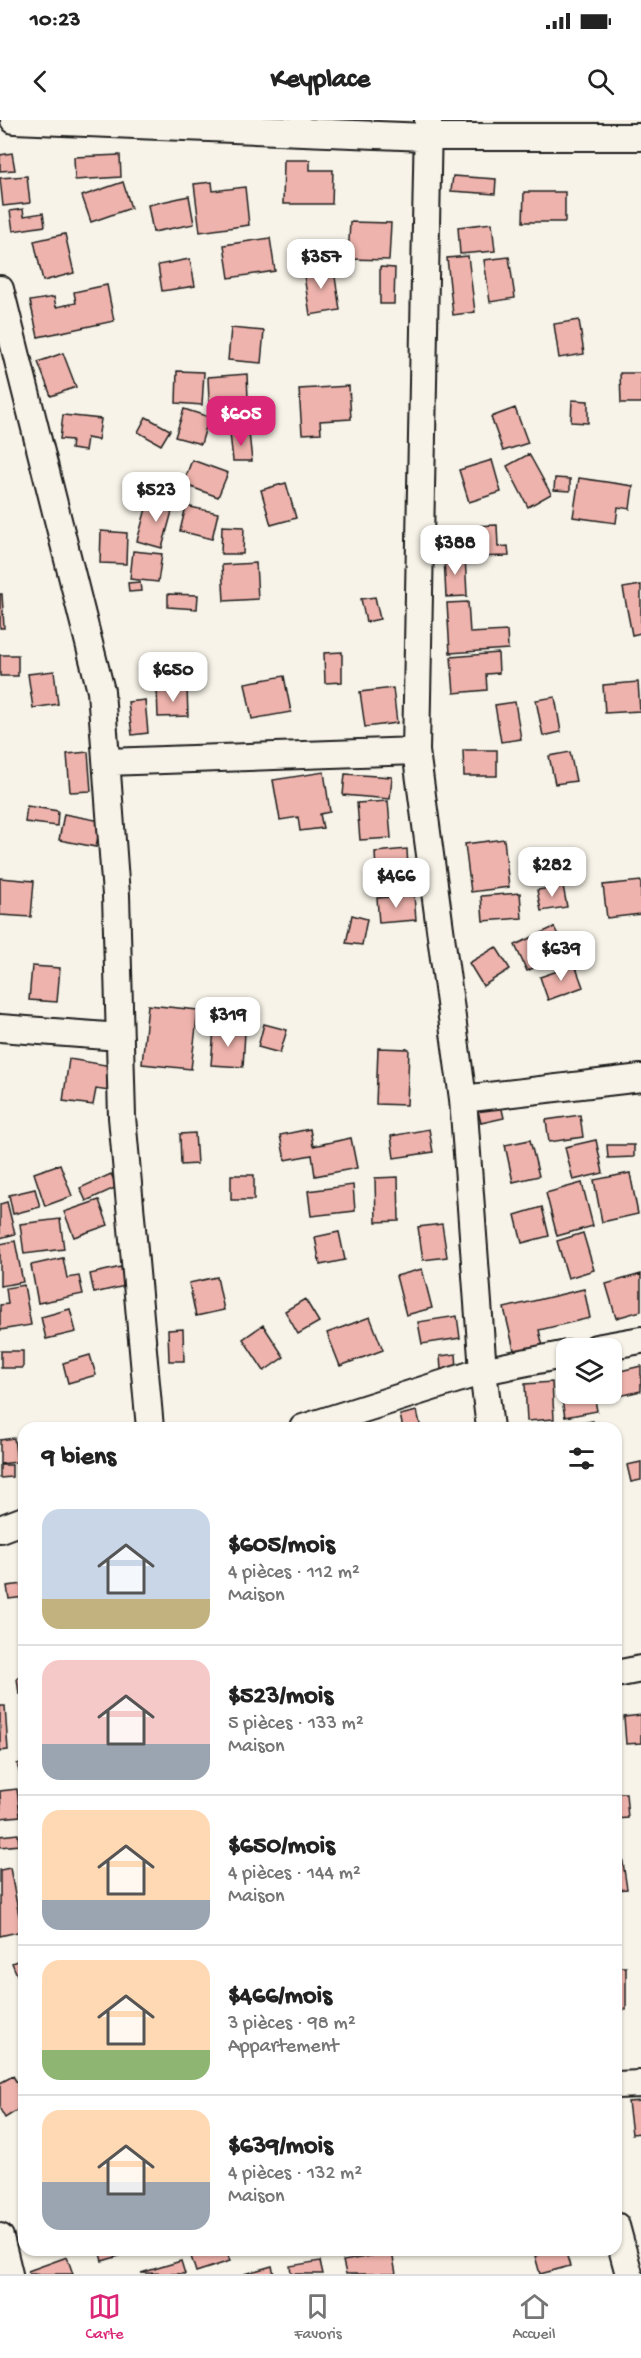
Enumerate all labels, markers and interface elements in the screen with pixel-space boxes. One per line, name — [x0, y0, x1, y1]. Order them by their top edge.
text: 10:23 — [30, 8, 81, 34]
icon: back — [24, 65, 57, 98]
text: Keyplace — [271, 65, 370, 97]
icon: search — [584, 65, 617, 98]
pin: $357 — [285, 239, 357, 290]
text: $357 — [301, 247, 341, 270]
pin: $605 — [205, 396, 277, 447]
text: $605 — [221, 404, 262, 427]
pin: $523 — [120, 472, 192, 523]
text: $523 — [136, 480, 176, 503]
pin: $388 — [419, 525, 491, 576]
text: $388 — [434, 533, 476, 556]
pin: $650 — [137, 652, 209, 703]
text: $650 — [153, 660, 194, 683]
pin: $282 — [516, 847, 588, 898]
text: $282 — [532, 855, 572, 878]
pin: $466 — [360, 858, 432, 909]
text: $466 — [377, 866, 415, 889]
pin: $639 — [525, 931, 597, 982]
text: $639 — [541, 939, 581, 962]
pin: $319 — [192, 997, 264, 1048]
text: $319 — [209, 1005, 247, 1028]
map controls — [556, 1338, 622, 1404]
button: layers — [556, 1338, 622, 1404]
icon: filters — [565, 1442, 598, 1475]
text: 9 biens — [42, 1443, 116, 1474]
text: $605/mois — [228, 1531, 335, 1562]
icon: home — [90, 1533, 162, 1605]
text: 4 pièces · 112 m² — [228, 1562, 360, 1585]
text: Maison — [228, 1585, 285, 1608]
text: $523/mois — [228, 1682, 333, 1713]
icon: home — [90, 1684, 162, 1756]
text: 5 pièces · 133 m² — [228, 1713, 364, 1736]
text: Maison — [228, 1736, 285, 1759]
text: $650/mois — [228, 1832, 335, 1863]
icon: home — [90, 1834, 162, 1906]
text: 4 pièces · 144 m² — [228, 1863, 361, 1886]
text: Maison — [228, 1886, 285, 1909]
text: $466/mois — [228, 1982, 332, 2013]
icon: home — [90, 1984, 162, 2056]
text: 3 pièces · 98 m² — [228, 2013, 356, 2036]
text: Appartement — [228, 2036, 338, 2059]
text: $639/mois — [228, 2132, 333, 2163]
icon: home — [90, 2134, 162, 2206]
text: 4 pièces · 132 m² — [228, 2163, 362, 2186]
text: Maison — [228, 2186, 285, 2209]
tab: Carte — [85, 2290, 123, 2345]
tab: Favoris — [294, 2290, 342, 2345]
tab: Accueil — [513, 2290, 556, 2345]

